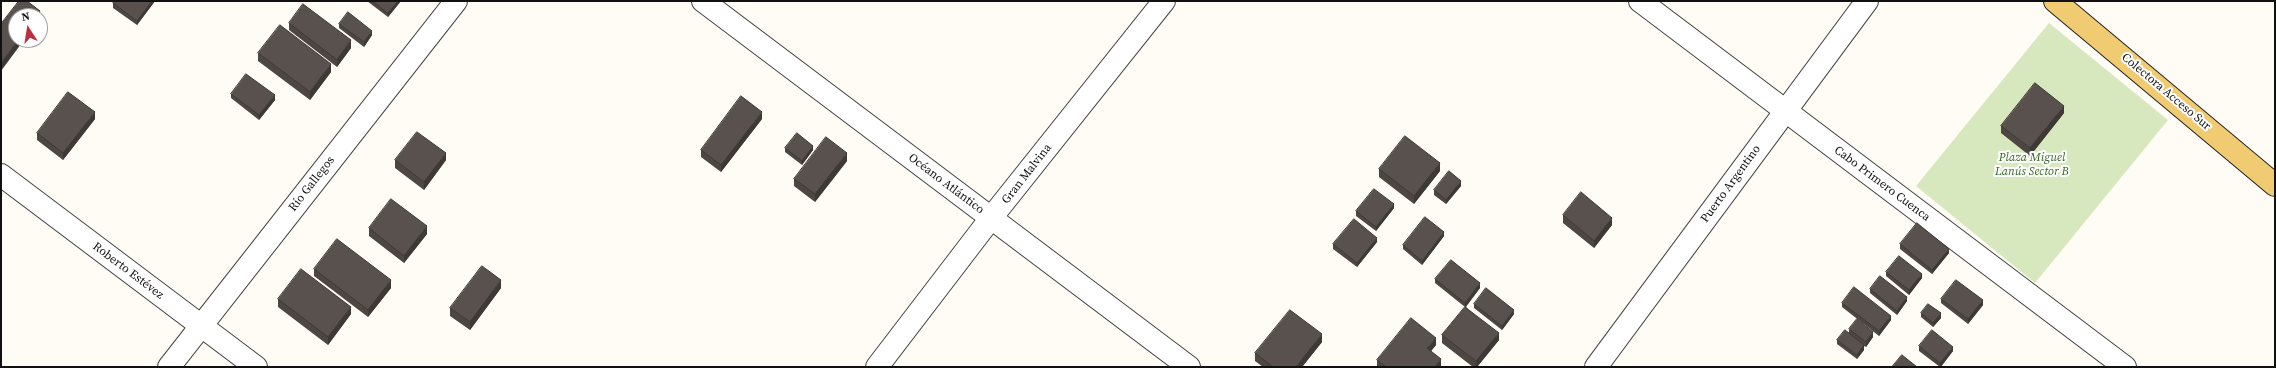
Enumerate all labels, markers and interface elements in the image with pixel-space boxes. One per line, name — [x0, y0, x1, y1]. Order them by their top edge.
north arrow — [8, 8, 48, 48]
text: N — [20, 9, 31, 25]
street label: Colectora Acceso Sur — [2118, 50, 2214, 134]
street label: Gran Malvina — [999, 141, 1055, 207]
street label: Puerto Argentino — [1698, 142, 1764, 226]
street label: Cabo Primero Cuenca — [1831, 143, 1933, 225]
street label: Océano Atlántico — [905, 151, 987, 217]
park label: Plaza Miguel Lanús Sector B — [1995, 151, 2069, 179]
street label: Río Gallegos — [286, 153, 338, 215]
street label: Roberto Estévez — [90, 240, 166, 302]

